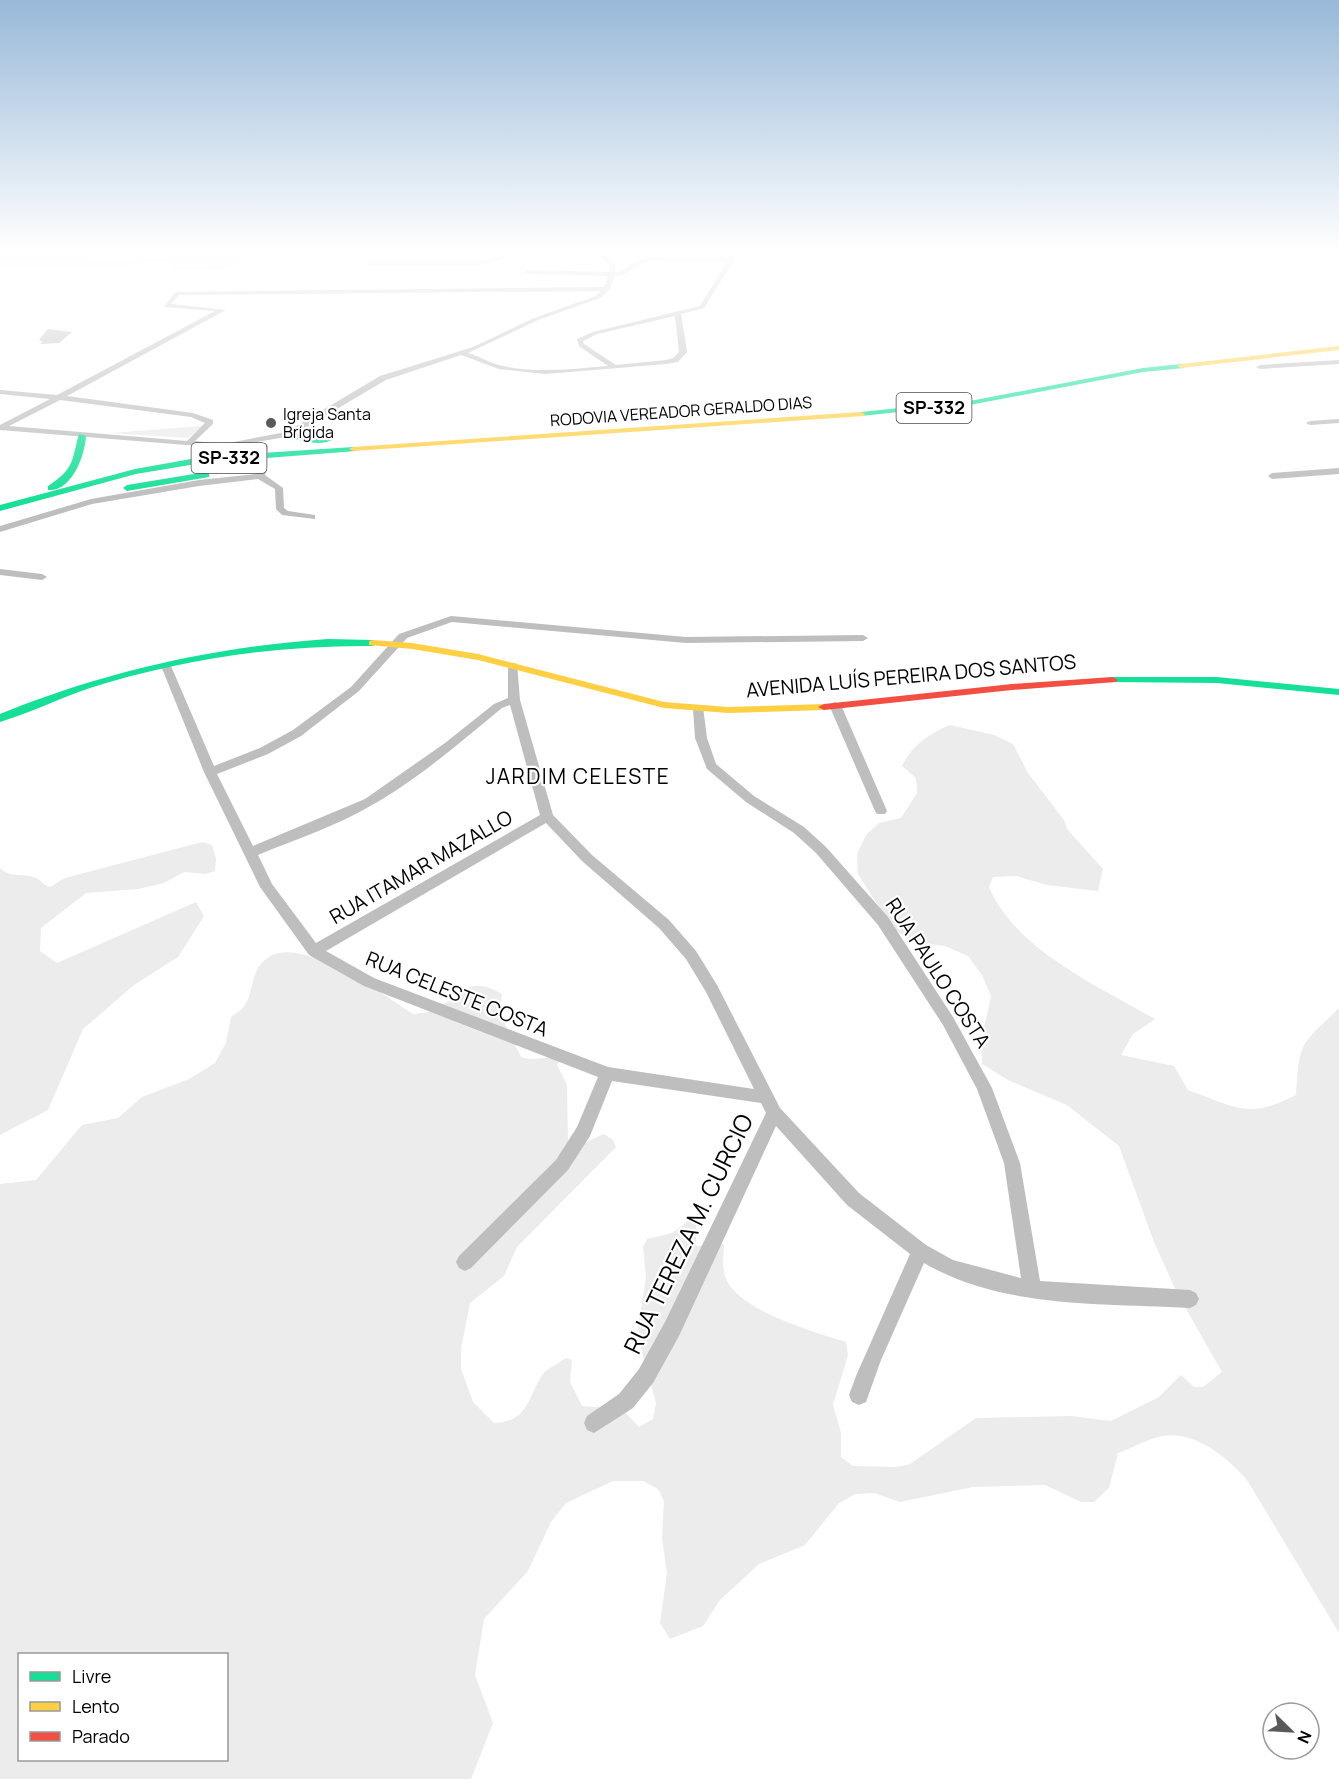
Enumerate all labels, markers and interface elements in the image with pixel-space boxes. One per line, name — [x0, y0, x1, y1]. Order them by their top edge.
street label: RODOVIA VEREADOR GERALDO DIAS — [549, 391, 813, 431]
road number: SP-332 — [896, 393, 972, 423]
place label: Igreja Santa Brígida — [283, 403, 371, 443]
marker: Igreja Santa Brígida — [264, 416, 278, 430]
road number: SP-332 — [192, 443, 266, 473]
street label: AVENIDA LUÍS PEREIRA DOS SANTOS — [745, 648, 1077, 703]
district label: JARDIM CELESTE — [486, 762, 670, 790]
street label: RUA ITAMAR MAZALLO — [325, 803, 517, 930]
street label: RUA PAULO COSTA — [880, 893, 997, 1053]
street label: RUA CELESTE COSTA — [362, 945, 553, 1043]
street label: RUA TEREZA M. CURCIO — [615, 1108, 760, 1359]
legend — [18, 1653, 228, 1761]
text: Livre — [72, 1664, 111, 1688]
text: Lento — [72, 1694, 120, 1718]
north arrow — [1261, 1701, 1321, 1761]
text: Parado — [72, 1724, 130, 1748]
text: N — [1292, 1727, 1317, 1747]

